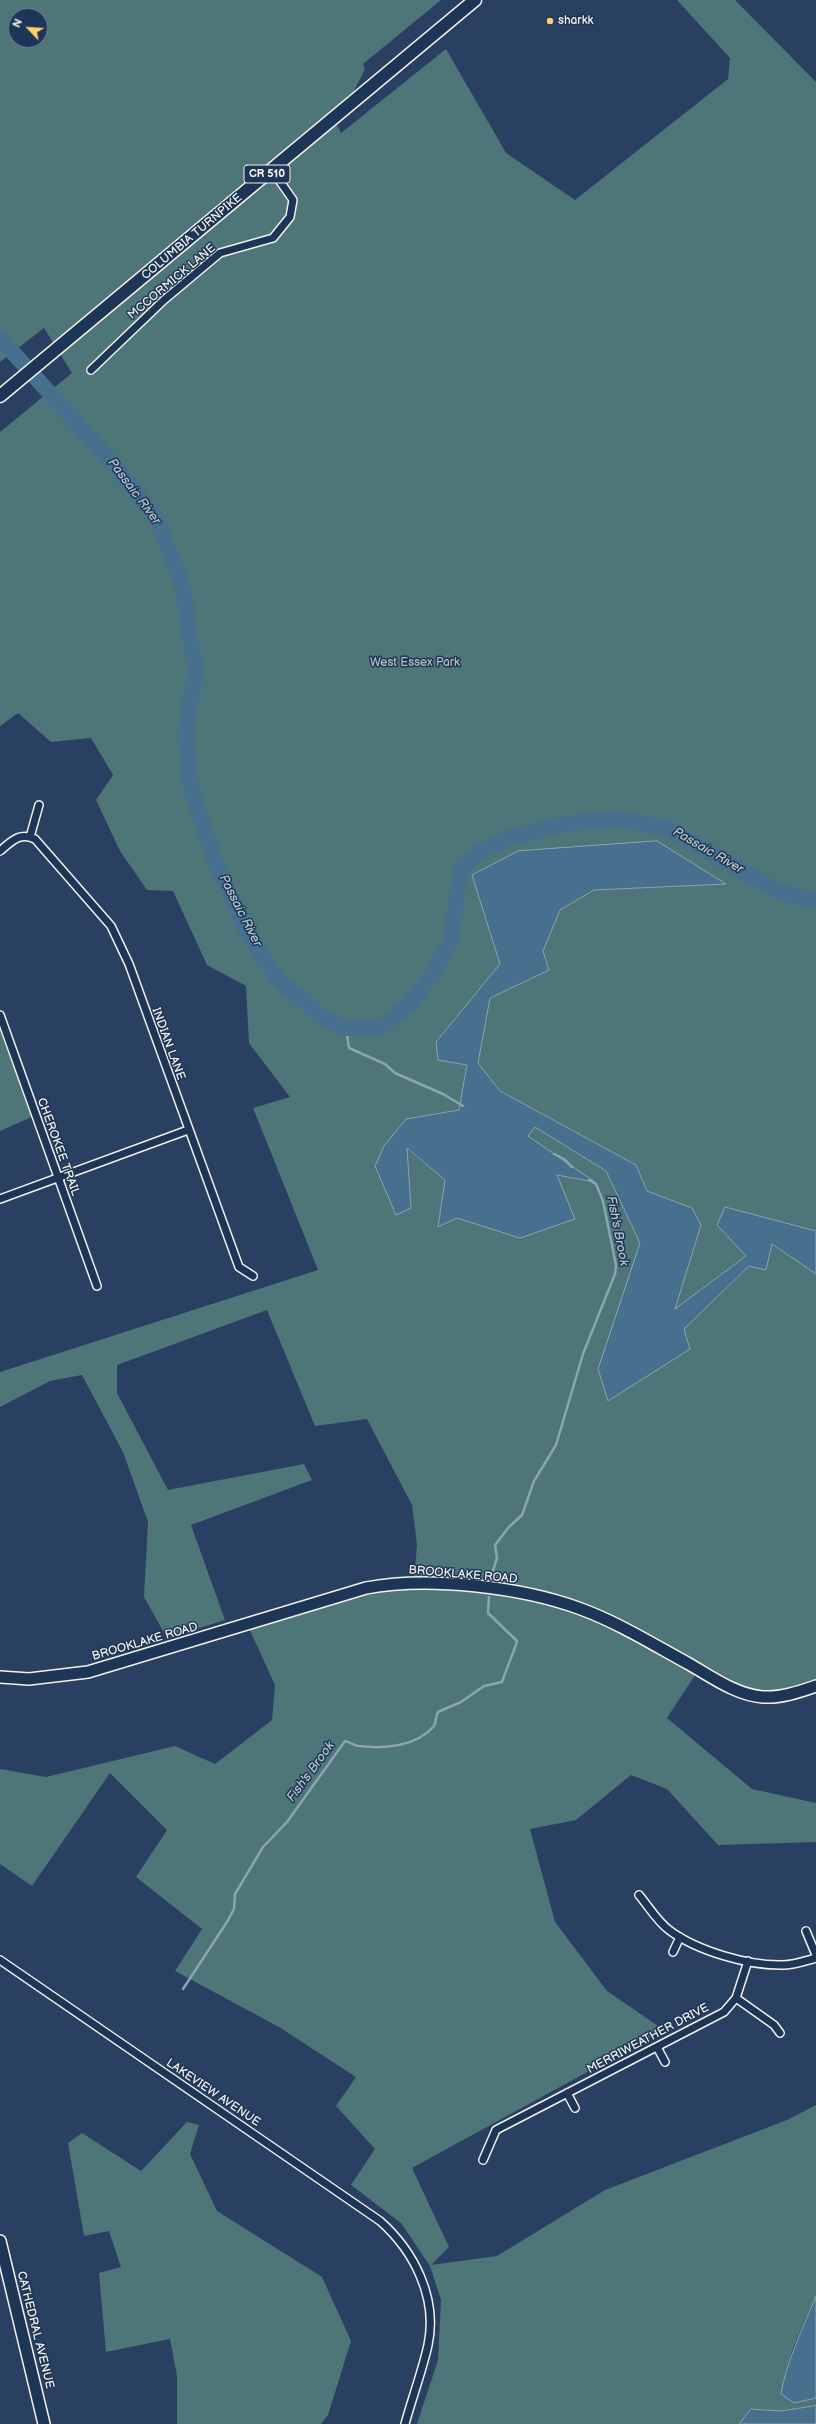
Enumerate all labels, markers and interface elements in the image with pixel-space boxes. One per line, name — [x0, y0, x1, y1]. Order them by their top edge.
north arrow — [8, 8, 48, 48]
place label: sharkk — [558, 14, 593, 28]
marker: sharkk — [545, 16, 555, 26]
text: N — [10, 17, 25, 30]
road number: CR 510 — [244, 165, 290, 183]
street label: COLUMBIA TURNPIKE — [139, 191, 245, 283]
street label: MCCORMICK LANE — [125, 241, 219, 323]
water label: Passaic River — [104, 456, 164, 528]
park label: West Essex Park — [370, 656, 460, 670]
water label: Passaic River — [670, 824, 746, 878]
water label: Passaic River — [215, 872, 265, 950]
street label: INDIAN LANE — [148, 1006, 188, 1082]
street label: CHEROKEE TRAIL — [34, 1096, 82, 1198]
water label: Fish's Brook — [603, 1195, 631, 1267]
street label: BROOKLAKE ROAD — [408, 1563, 518, 1587]
street label: BROOKLAKE ROAD — [91, 1620, 199, 1664]
water label: Fish's Brook — [284, 1739, 338, 1805]
street label: MERRIWEATHER DRIVE — [585, 2001, 711, 2077]
street label: LAKEVIEW AVENUE — [163, 2056, 263, 2130]
street label: CATHEDRAL AVENUE — [13, 2270, 57, 2390]

